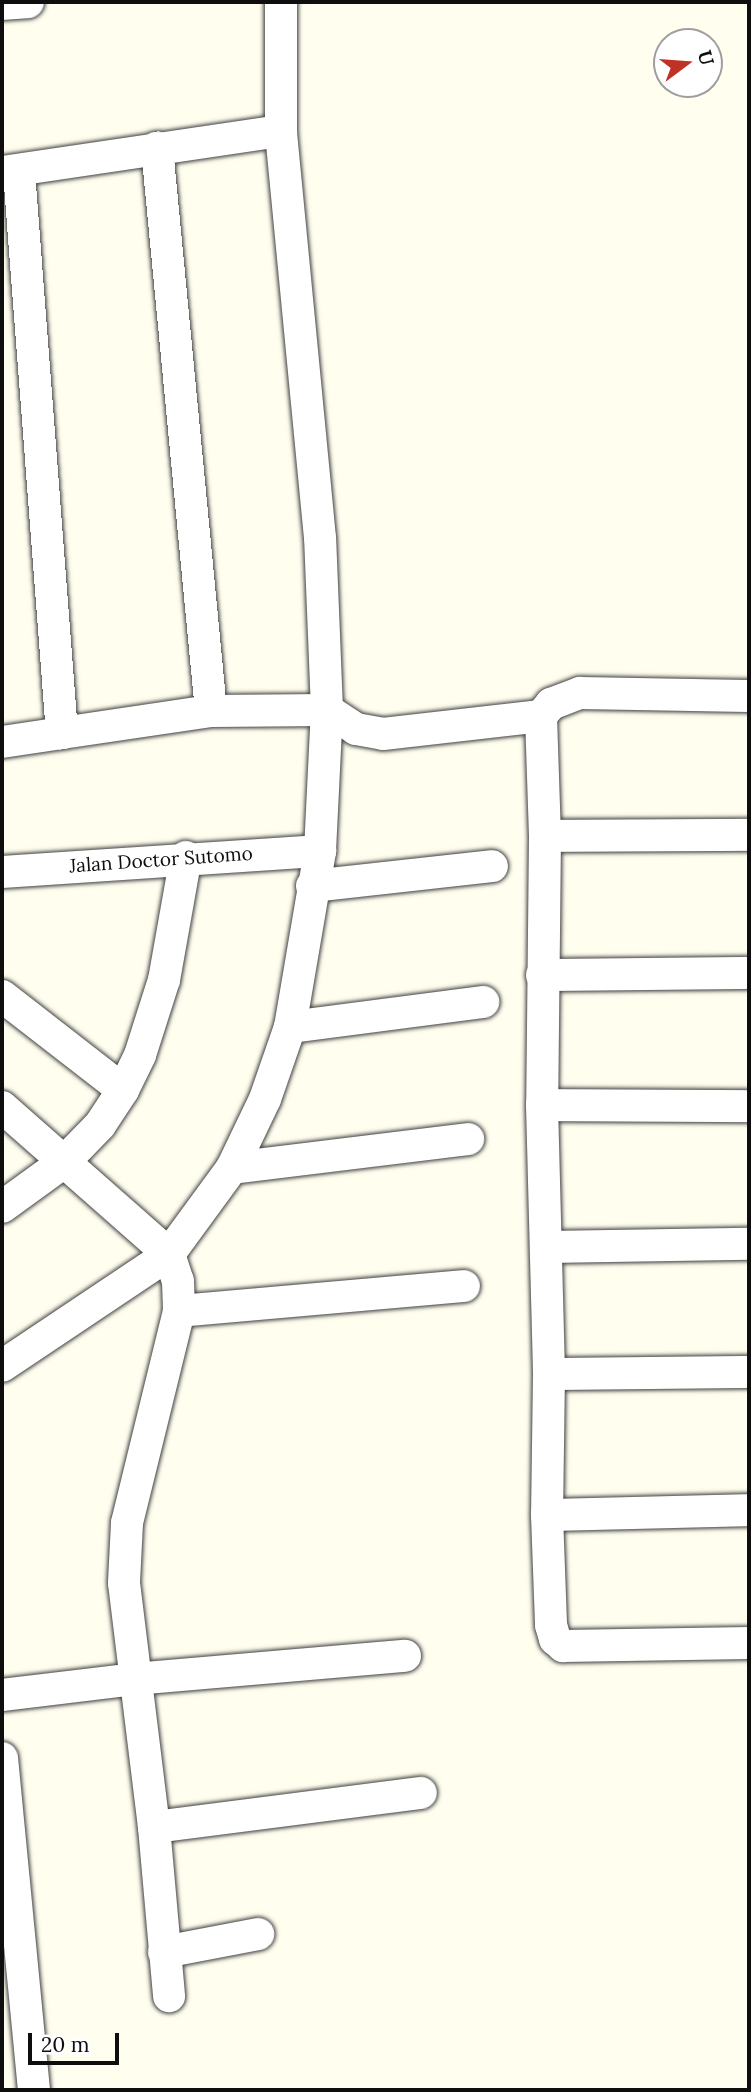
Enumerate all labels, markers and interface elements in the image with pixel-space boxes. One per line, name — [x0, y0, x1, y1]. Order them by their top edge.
north arrow — [653, 28, 723, 98]
text: U — [693, 48, 720, 68]
street label: Jalan Doctor Sutomo — [69, 842, 253, 878]
scale bar — [32, 2018, 122, 2062]
text: 20 m — [41, 2031, 90, 2058]

